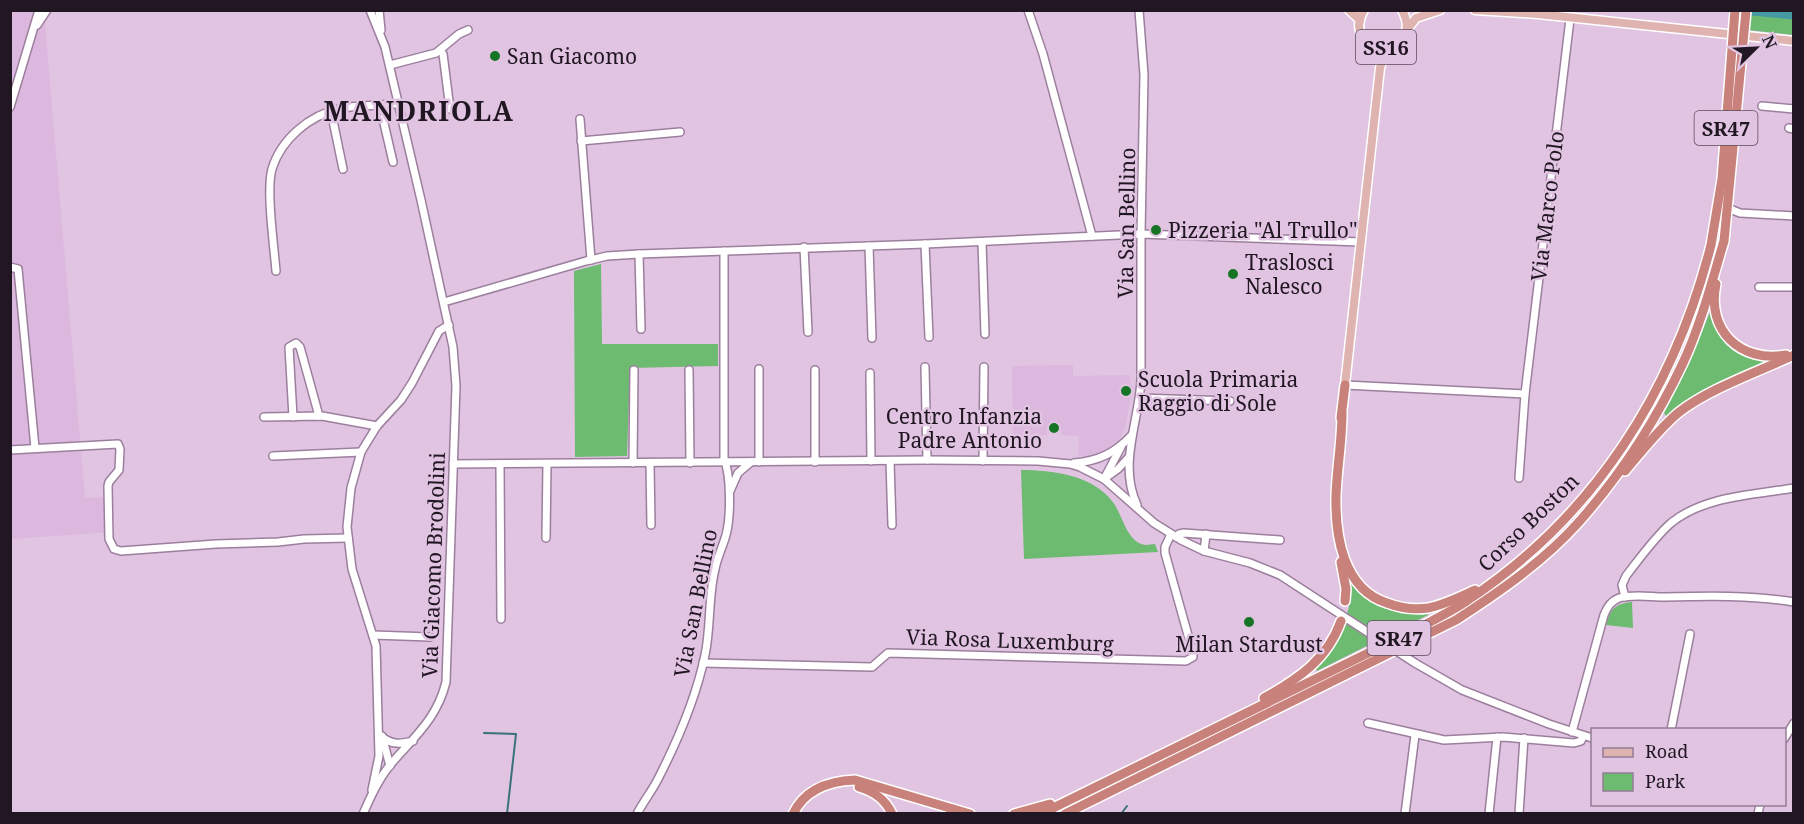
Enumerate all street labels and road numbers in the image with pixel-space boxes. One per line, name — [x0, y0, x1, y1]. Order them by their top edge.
road number: SS16 — [1356, 30, 1416, 64]
road number: SR47 — [1694, 111, 1758, 145]
street label: Via Marco Polo — [1524, 129, 1570, 283]
street label: Via San Bellino — [1111, 147, 1141, 299]
street label: Via Giacomo Brodolini — [415, 451, 451, 678]
street label: Corso Boston — [1471, 467, 1585, 577]
street label: Via San Bellino — [667, 526, 723, 680]
road number: SR47 — [1368, 621, 1430, 655]
street label: Via Rosa Luxemburg — [906, 622, 1115, 658]

